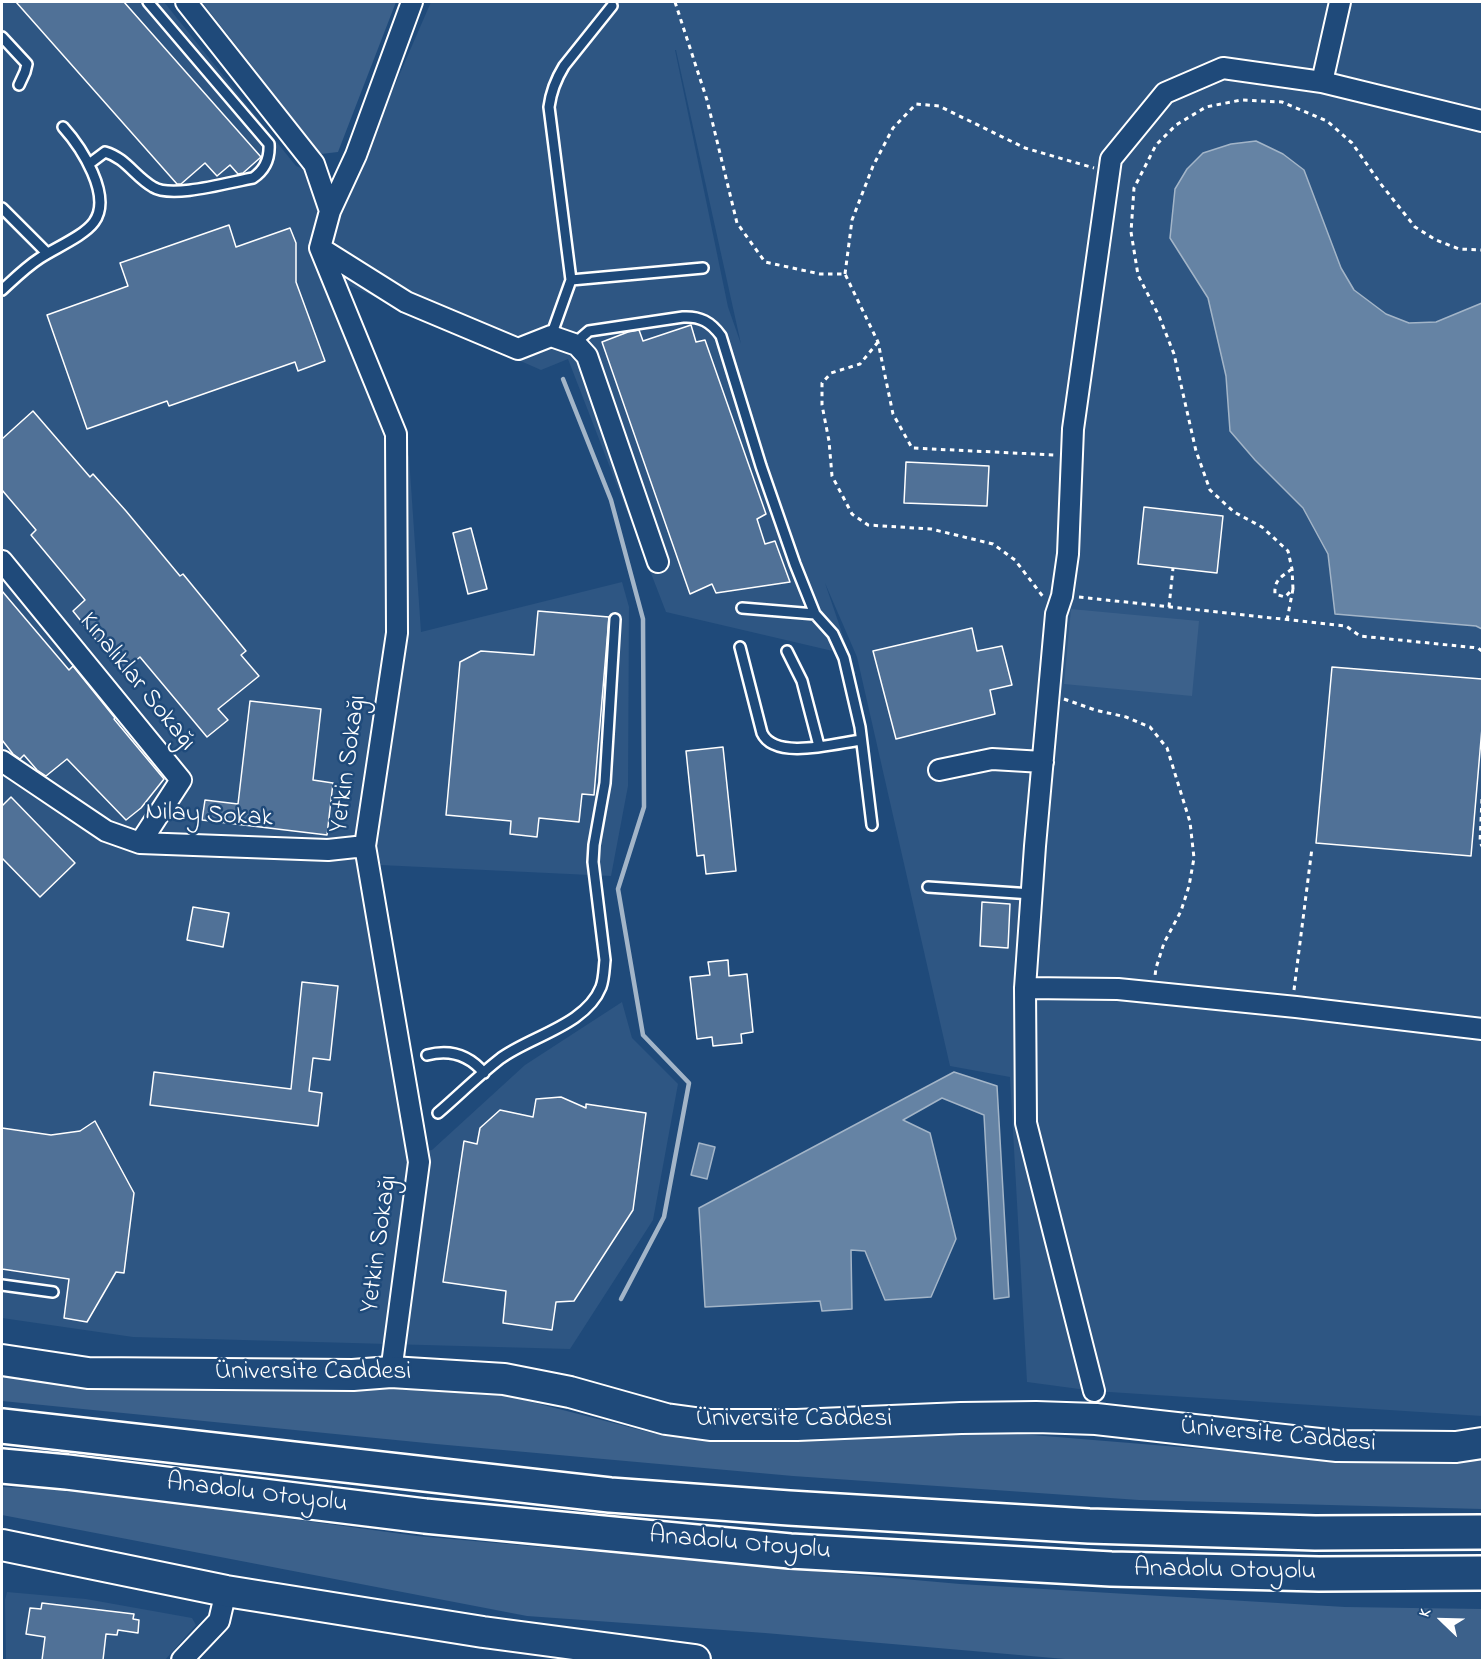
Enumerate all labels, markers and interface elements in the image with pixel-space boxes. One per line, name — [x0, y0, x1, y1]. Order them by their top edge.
street label: Kınalıklar Sokağı — [71, 608, 201, 758]
street label: Yetkin Sokağı — [325, 693, 375, 835]
street label: Nilay Sokak — [144, 798, 274, 836]
street label: Yetkin Sokağı — [356, 1173, 406, 1315]
street label: Üniversite Caddesi — [215, 1358, 411, 1390]
street label: Üniversite Caddesi — [696, 1405, 892, 1437]
street label: Üniversite Caddesi — [1179, 1413, 1377, 1461]
street label: Anadolu Otoyolu — [165, 1468, 349, 1522]
street label: Anadolu Otoyolu — [648, 1522, 832, 1568]
street label: Anadolu Otoyolu — [1134, 1555, 1316, 1589]
north arrow — [1412, 1590, 1472, 1650]
text: K — [1413, 1605, 1438, 1621]

